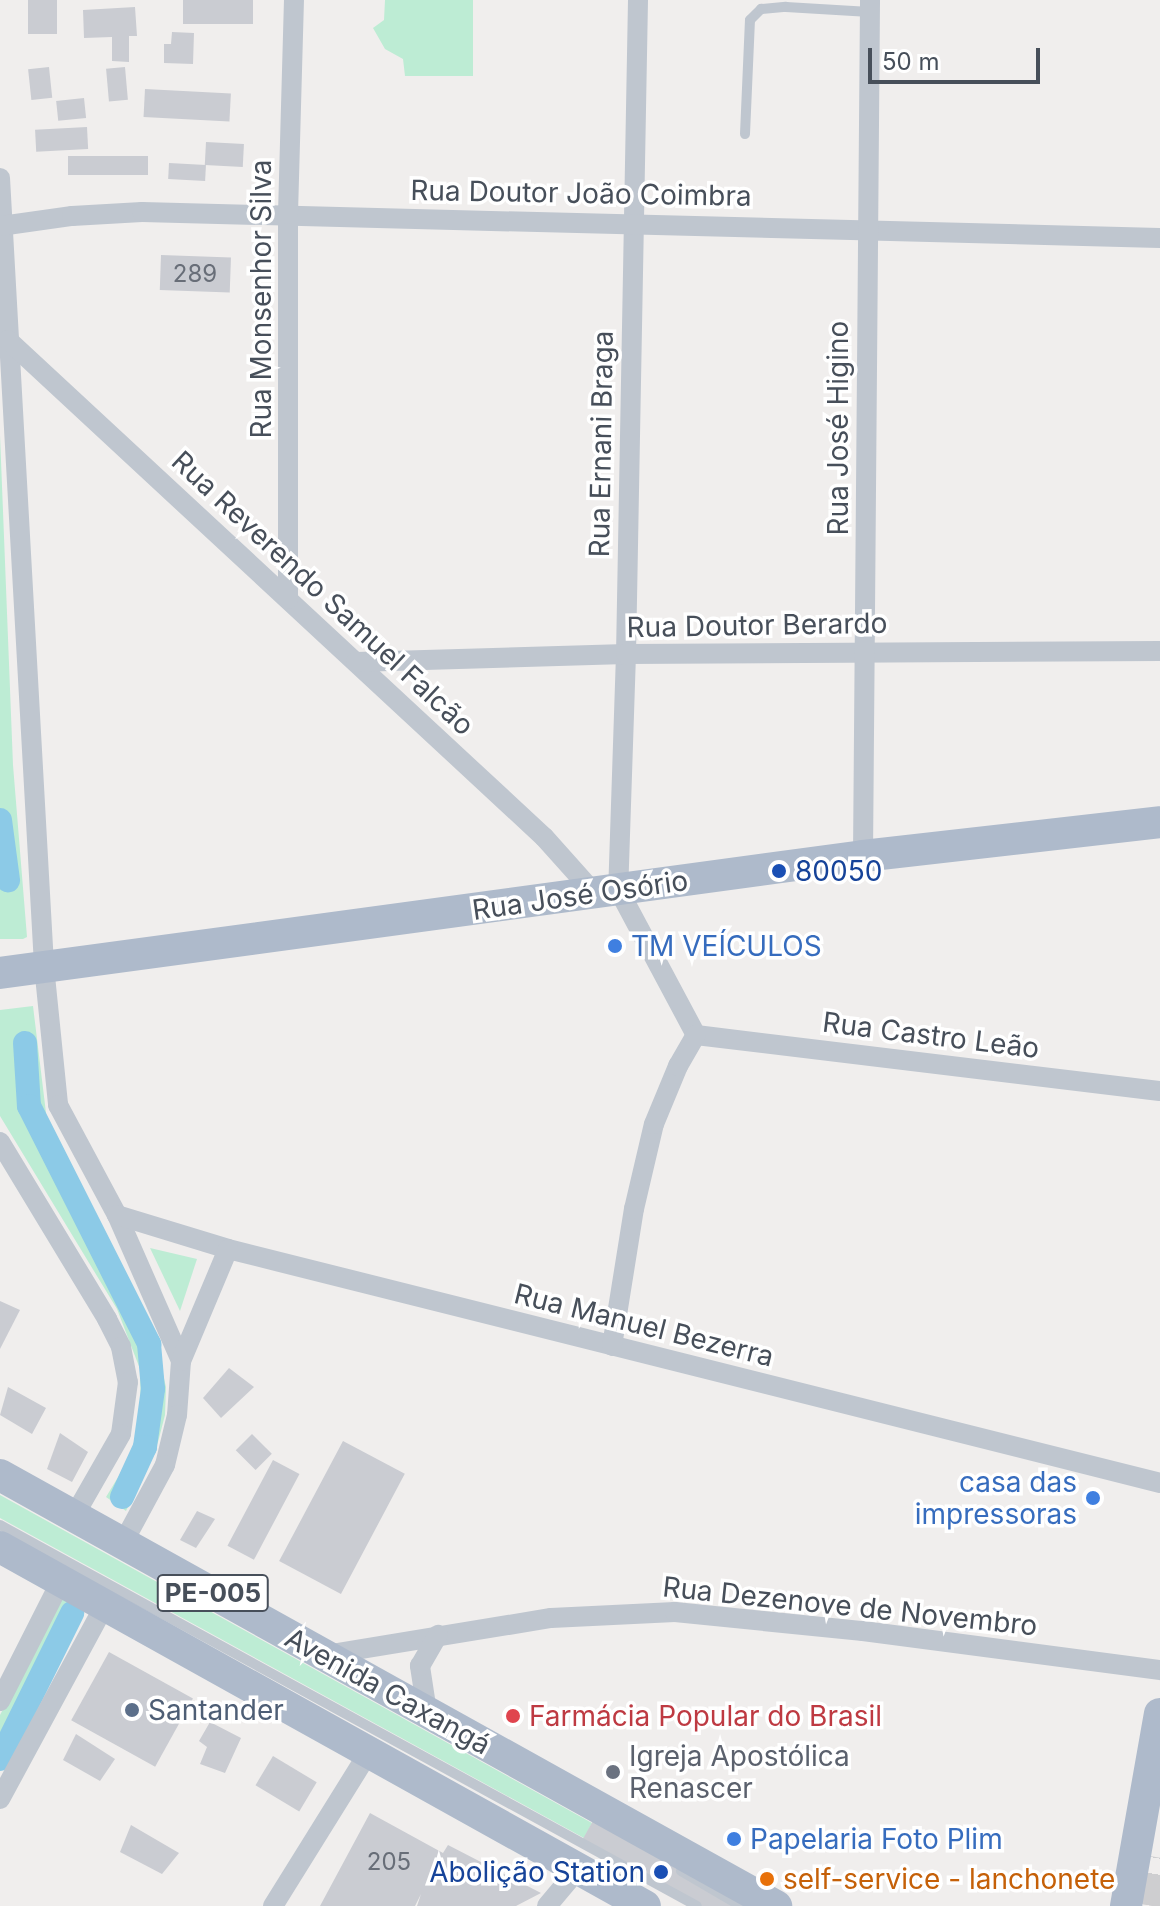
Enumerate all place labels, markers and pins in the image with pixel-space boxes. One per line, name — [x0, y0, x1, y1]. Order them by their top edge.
place label: 80050 — [795, 854, 882, 888]
marker: 80050 — [770, 862, 788, 880]
place label: TM VEÍCULOS — [631, 929, 822, 963]
marker: TM VEÍCULOS — [606, 937, 624, 955]
place label: casa das impressoras — [915, 1465, 1077, 1531]
marker: casa das impressoras — [1084, 1489, 1102, 1507]
place label: Santander — [148, 1693, 284, 1727]
place label: Farmácia Popular do Brasil — [529, 1699, 882, 1733]
marker: Santander — [123, 1701, 141, 1719]
marker: Farmácia Popular do Brasil — [504, 1707, 522, 1725]
place label: Igreja Apostólica Renascer — [629, 1739, 850, 1805]
marker: Igreja Apostólica Renascer — [604, 1763, 622, 1781]
place label: Papelaria Foto Plim — [750, 1822, 1003, 1856]
marker: Papelaria Foto Plim — [725, 1830, 743, 1848]
place label: Abolição Station — [429, 1855, 645, 1889]
place label: self-service - lanchonete — [783, 1862, 1115, 1896]
marker: Abolição Station — [652, 1863, 670, 1881]
marker: self-service - lanchonete — [758, 1870, 776, 1888]

